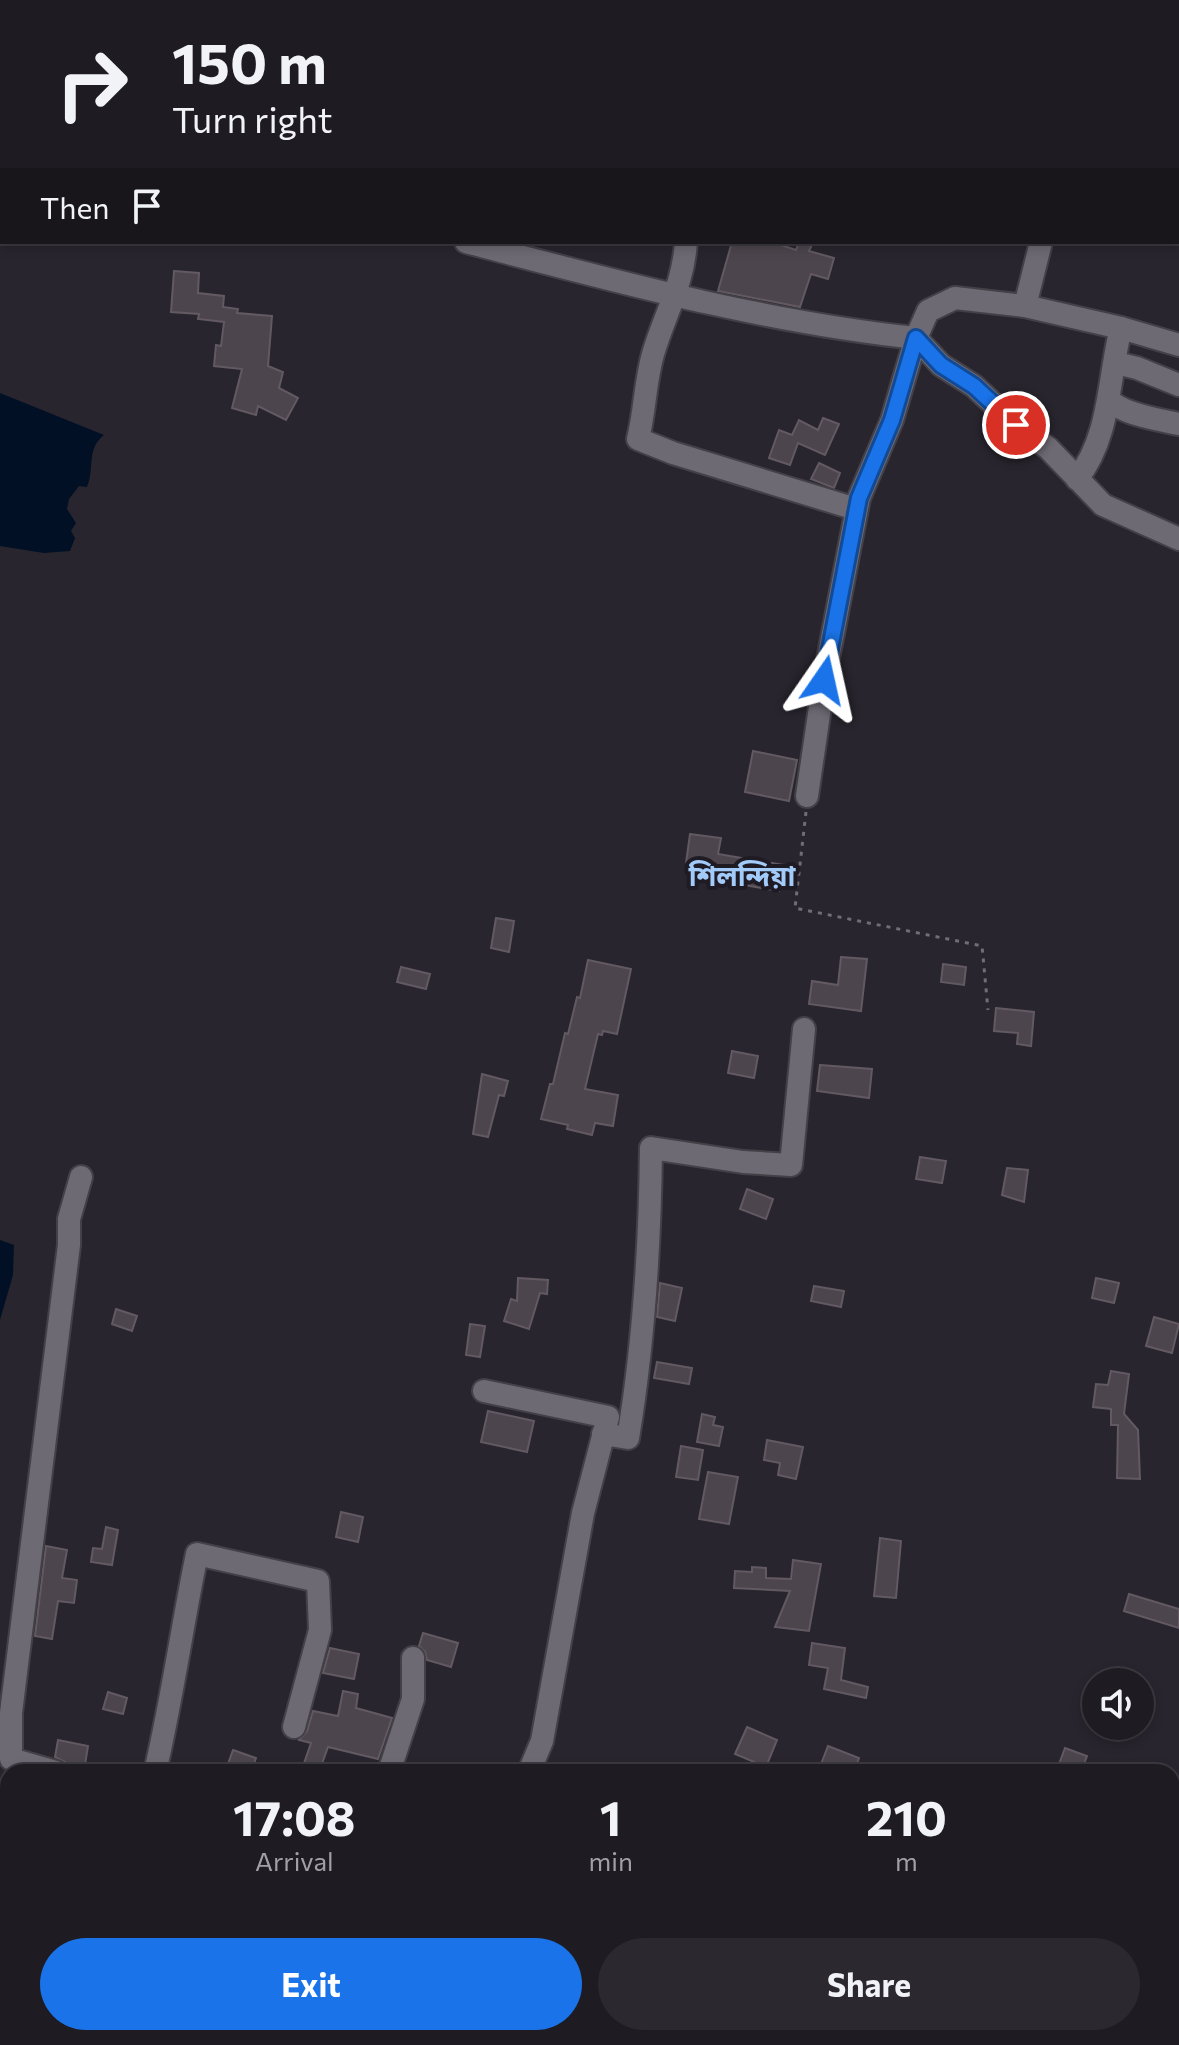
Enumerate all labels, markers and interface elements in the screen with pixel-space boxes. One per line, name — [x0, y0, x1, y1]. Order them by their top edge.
text: 150 m — [172, 27, 327, 96]
icon: right — [40, 32, 144, 136]
text: Turn right — [172, 96, 333, 140]
icon: arrive — [125, 184, 169, 228]
text: Then — [40, 188, 109, 225]
pin — [982, 391, 1050, 459]
icon: arrive — [994, 403, 1038, 447]
position arrow — [782, 638, 866, 722]
district label: শিলন্দিয়া — [688, 858, 796, 892]
map controls — [1082, 1668, 1154, 1740]
button: sound — [1082, 1668, 1154, 1740]
text: 17:08 — [233, 1787, 355, 1846]
text: 1 — [600, 1787, 622, 1846]
text: 210 — [866, 1787, 947, 1846]
text: Arrival — [255, 1845, 334, 1876]
text: min — [589, 1845, 633, 1876]
text: m — [895, 1845, 918, 1876]
button: Exit — [40, 1938, 582, 2030]
button: Share — [598, 1938, 1140, 2030]

